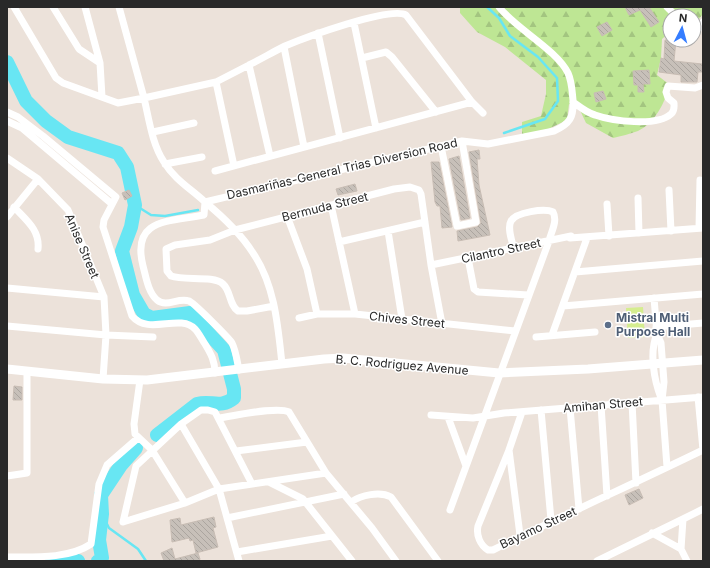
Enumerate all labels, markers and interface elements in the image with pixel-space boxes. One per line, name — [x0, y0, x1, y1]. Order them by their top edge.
north arrow — [662, 8, 702, 48]
text: N — [678, 11, 688, 25]
street label: Dasmariñas-General Trias Diversion Road — [225, 135, 459, 202]
street label: Bermuda Street — [280, 189, 370, 224]
street label: Anise Street — [62, 211, 103, 280]
street label: Cilantro Street — [460, 235, 542, 266]
street label: Chives Street — [369, 308, 446, 331]
place label: Mistral Multi Purpose Hall — [616, 310, 690, 339]
marker: Mistral Multi Purpose Hall — [603, 320, 613, 330]
street label: B. C. Rodriguez Avenue — [335, 351, 469, 378]
street label: Amihan Street — [563, 394, 643, 415]
street label: Bayamo Street — [497, 503, 579, 552]

